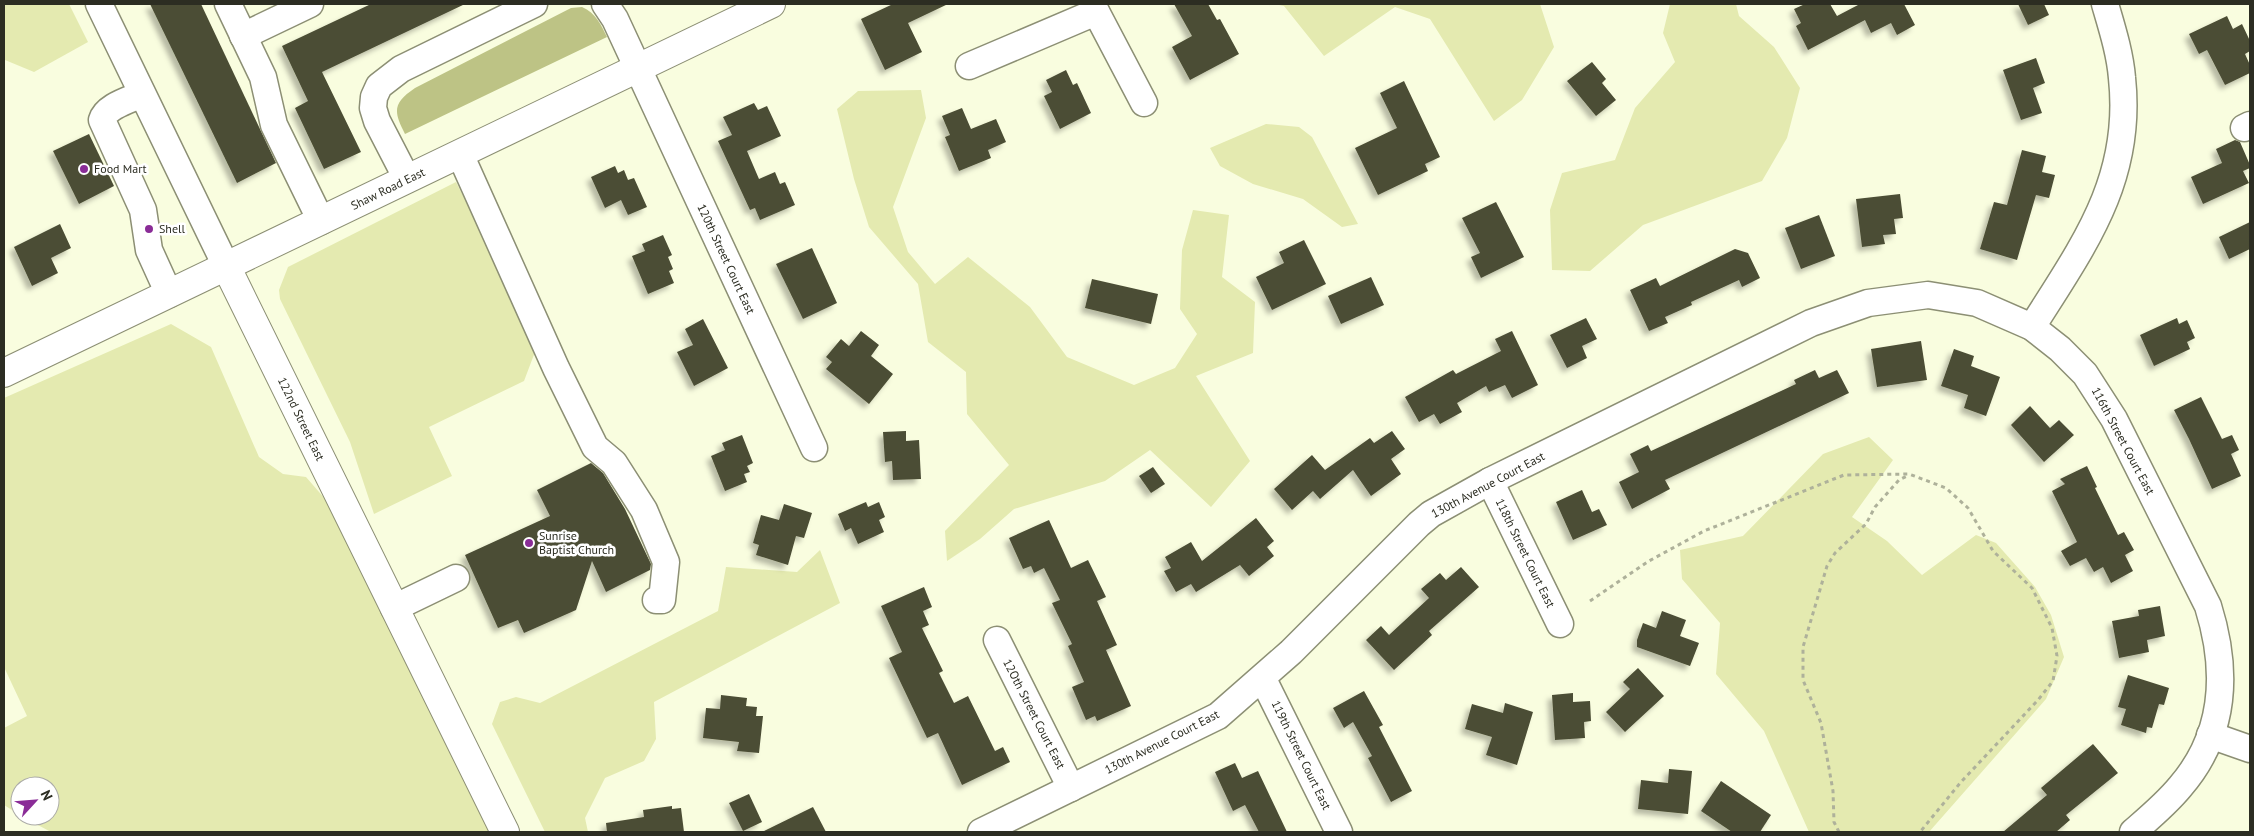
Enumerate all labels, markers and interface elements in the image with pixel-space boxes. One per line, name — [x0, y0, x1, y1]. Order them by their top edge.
place label: Food Mart — [94, 161, 147, 176]
marker: Food Mart — [78, 163, 90, 175]
street label: Shaw Road East — [348, 164, 427, 213]
street label: 120th Street Court East — [694, 201, 759, 316]
place label: Shell — [159, 221, 186, 236]
marker: Shell — [143, 223, 155, 235]
street label: 122nd Street East — [275, 375, 328, 463]
street label: 116th Street Court East — [2089, 384, 2158, 497]
street label: 130th Avenue Court East — [1428, 448, 1547, 521]
street label: 118th Street Court East — [1492, 496, 1558, 610]
place label: Sunrise Baptist Church — [539, 528, 614, 557]
marker: Sunrise Baptist Church — [523, 537, 535, 549]
street label: 12Oth Street Court East — [1000, 656, 1069, 771]
street label: 119th Street Court East — [1268, 698, 1334, 812]
street label: 130th Avenue Court East — [1102, 706, 1221, 777]
north arrow — [10, 776, 60, 826]
text: N — [37, 787, 57, 803]

